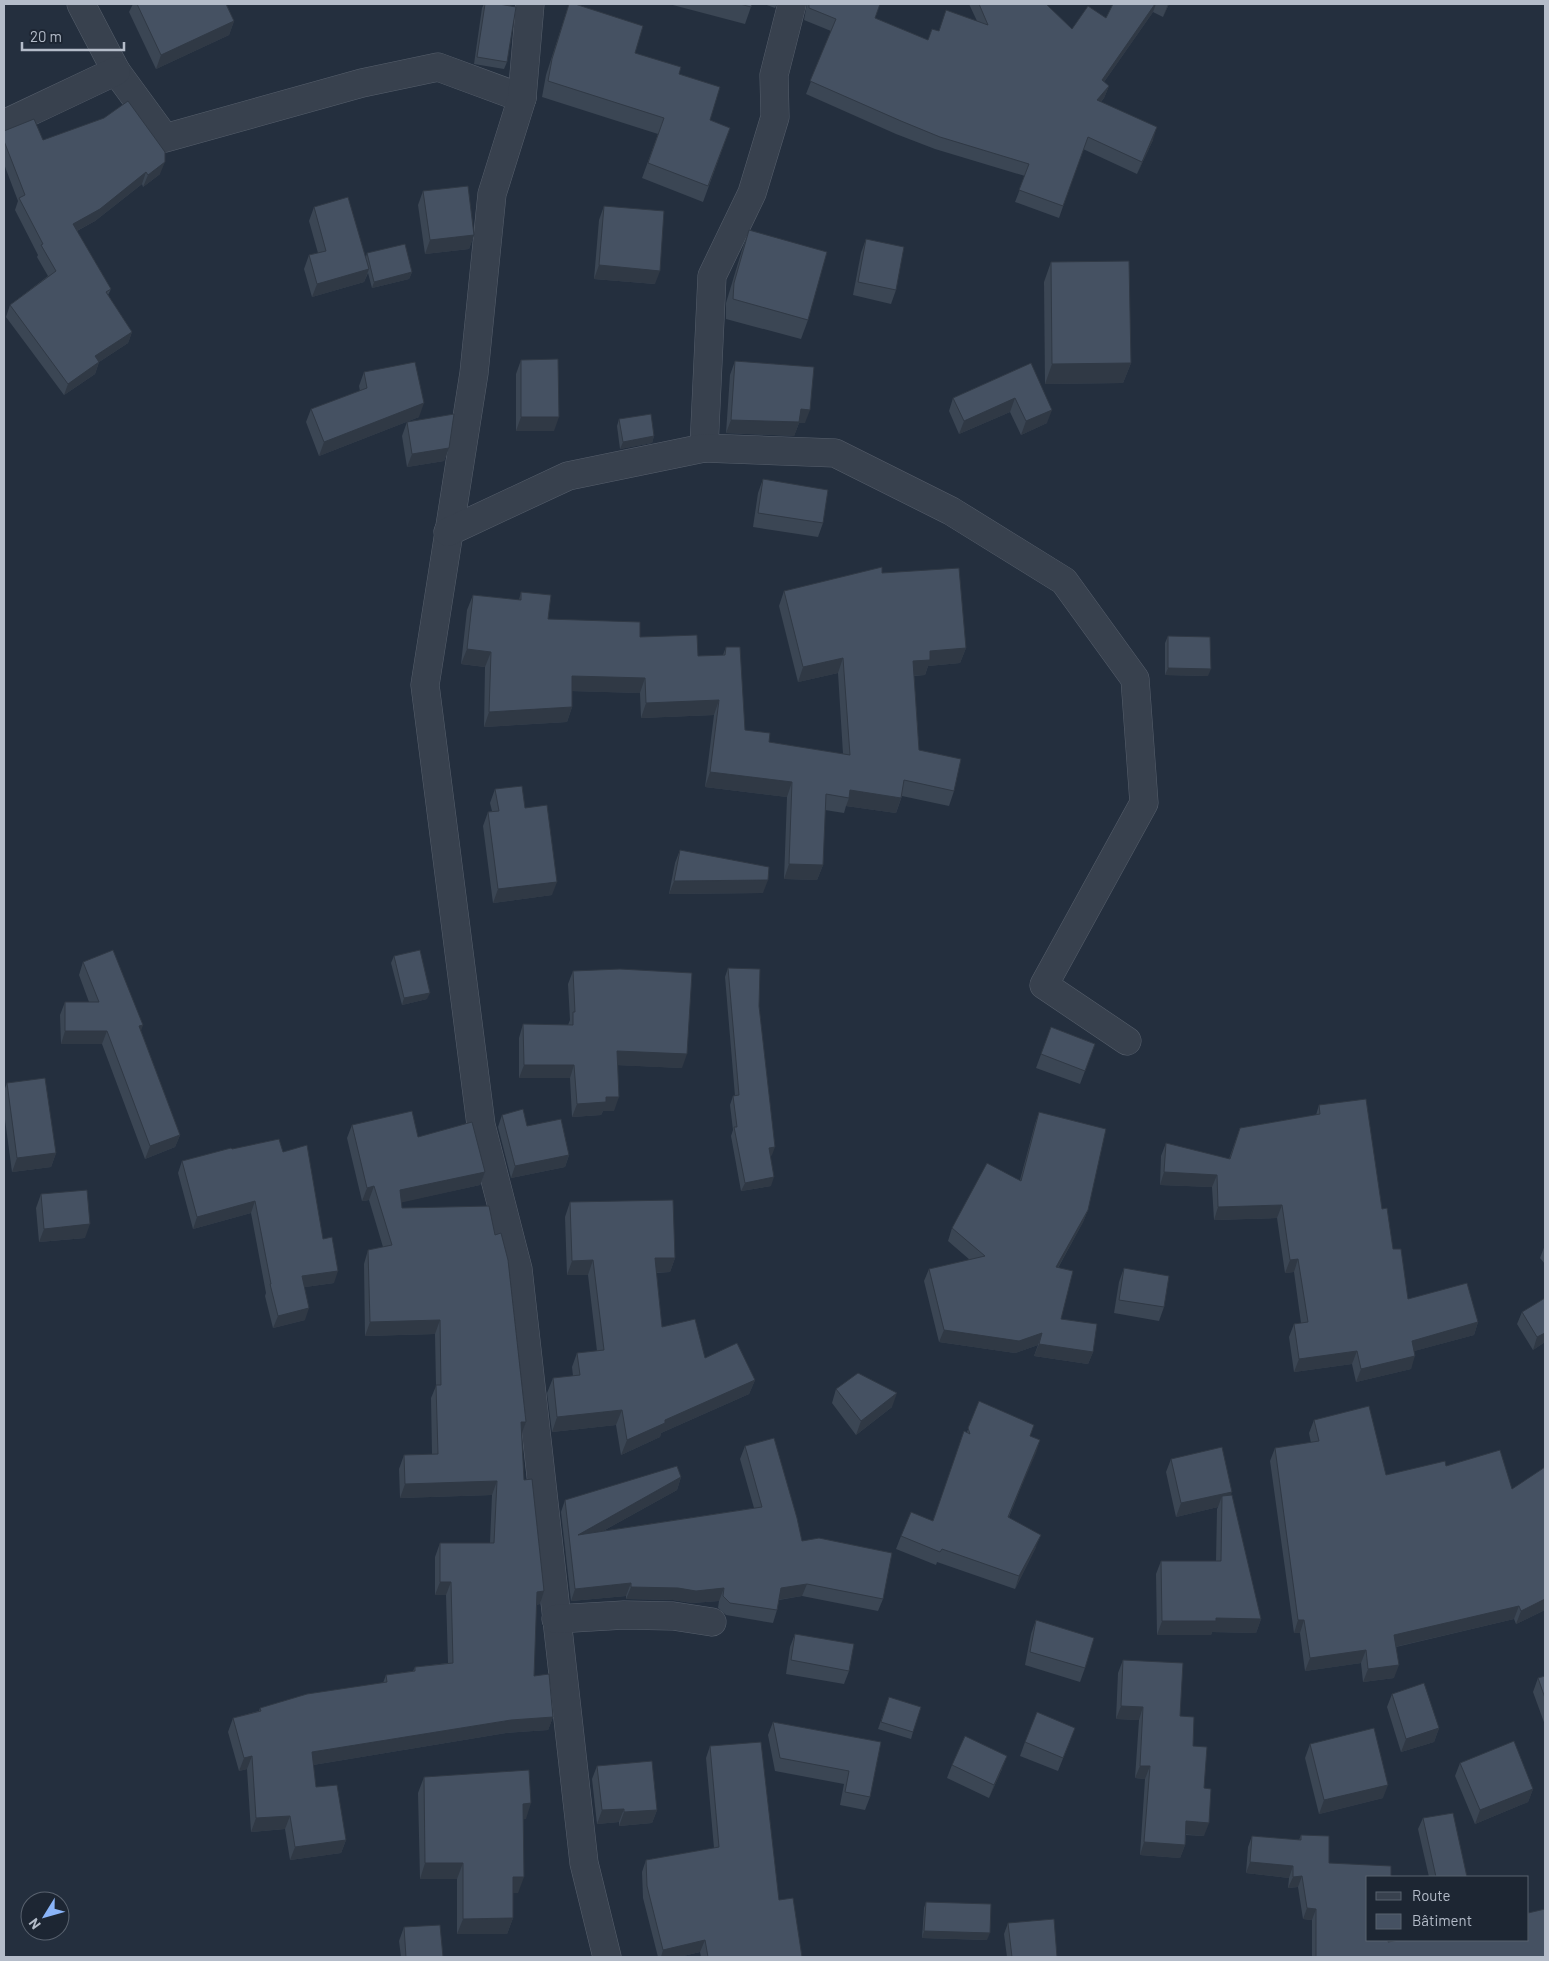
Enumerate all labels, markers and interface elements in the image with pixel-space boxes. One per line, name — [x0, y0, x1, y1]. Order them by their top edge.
scale bar — [22, 20, 125, 52]
text: 20 m — [30, 27, 62, 45]
legend — [1366, 1876, 1529, 1941]
text: Route — [1412, 1886, 1451, 1904]
north arrow — [20, 1891, 70, 1941]
text: Bâtiment — [1412, 1911, 1472, 1929]
text: N — [25, 1915, 44, 1933]

